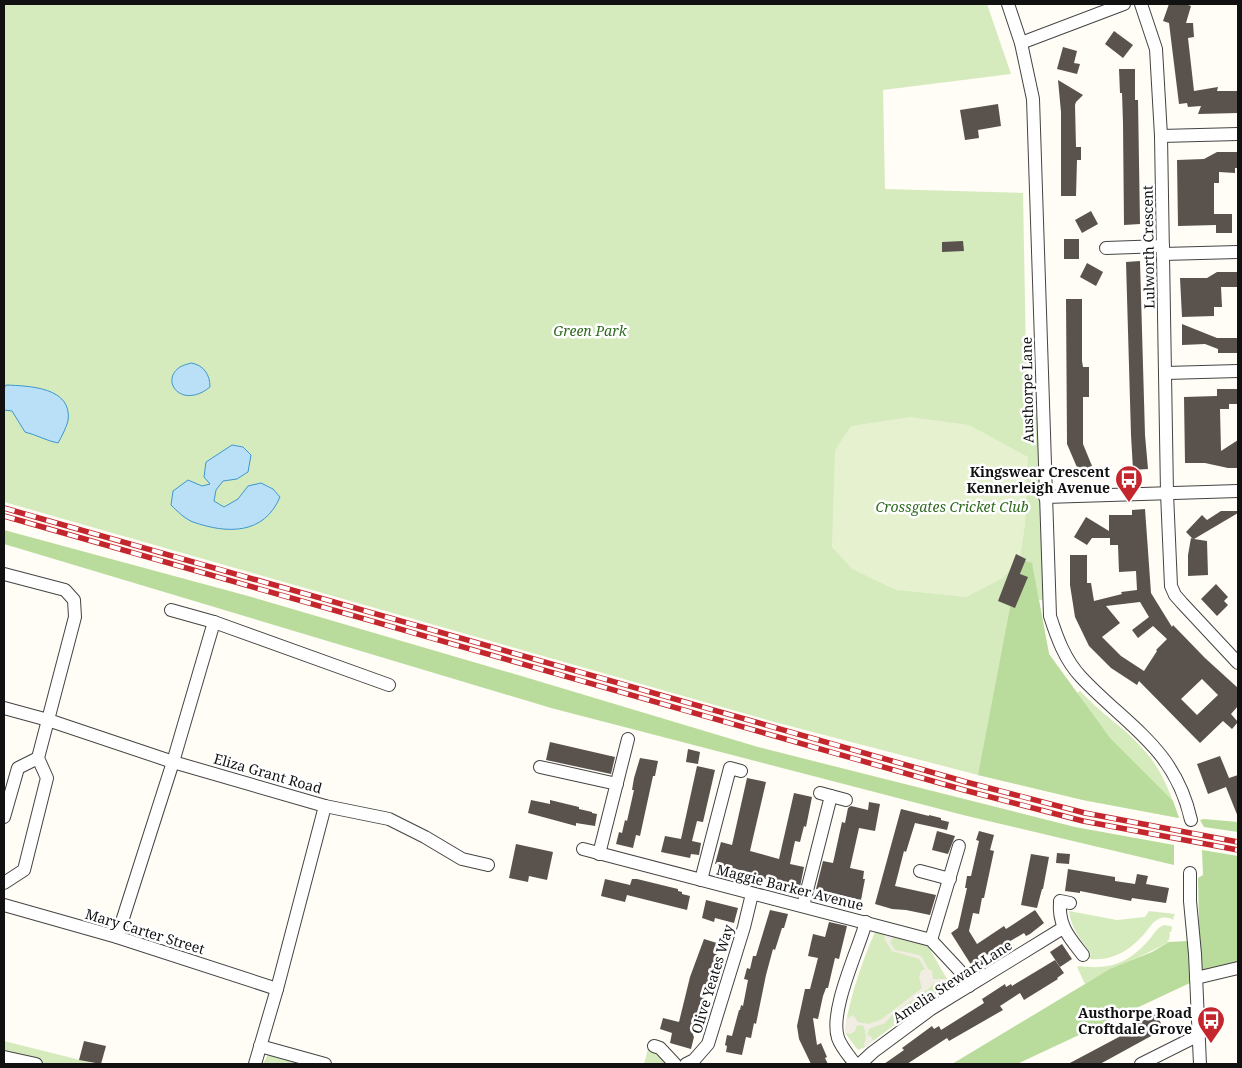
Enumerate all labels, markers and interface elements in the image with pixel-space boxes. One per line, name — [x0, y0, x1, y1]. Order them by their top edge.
street label: Lulworth Crescent — [1137, 185, 1159, 309]
park label: Green Park — [553, 321, 628, 340]
street label: Austhorpe Lane — [1017, 337, 1037, 443]
place label: Kingswear Crescent Kennerleigh Avenue — [966, 462, 1110, 497]
bus stop icon: Kingswear Crescent Kennerleigh Avenue — [1114, 464, 1144, 503]
park label: Crossgates Cricket Club — [875, 497, 1029, 516]
street label: Eliza Grant Road — [212, 748, 325, 798]
street label: Maggie Barker Avenue — [714, 860, 866, 914]
street label: Mary Carter Street — [83, 904, 207, 958]
street label: Olive Yeates Way — [686, 922, 738, 1036]
street label: Amelia Stewart Lane — [888, 935, 1016, 1027]
place label: Austhorpe Road Croftdale Grove — [1078, 1003, 1192, 1038]
bus stop icon: Austhorpe Road Croftdale Grove — [1196, 1005, 1226, 1044]

